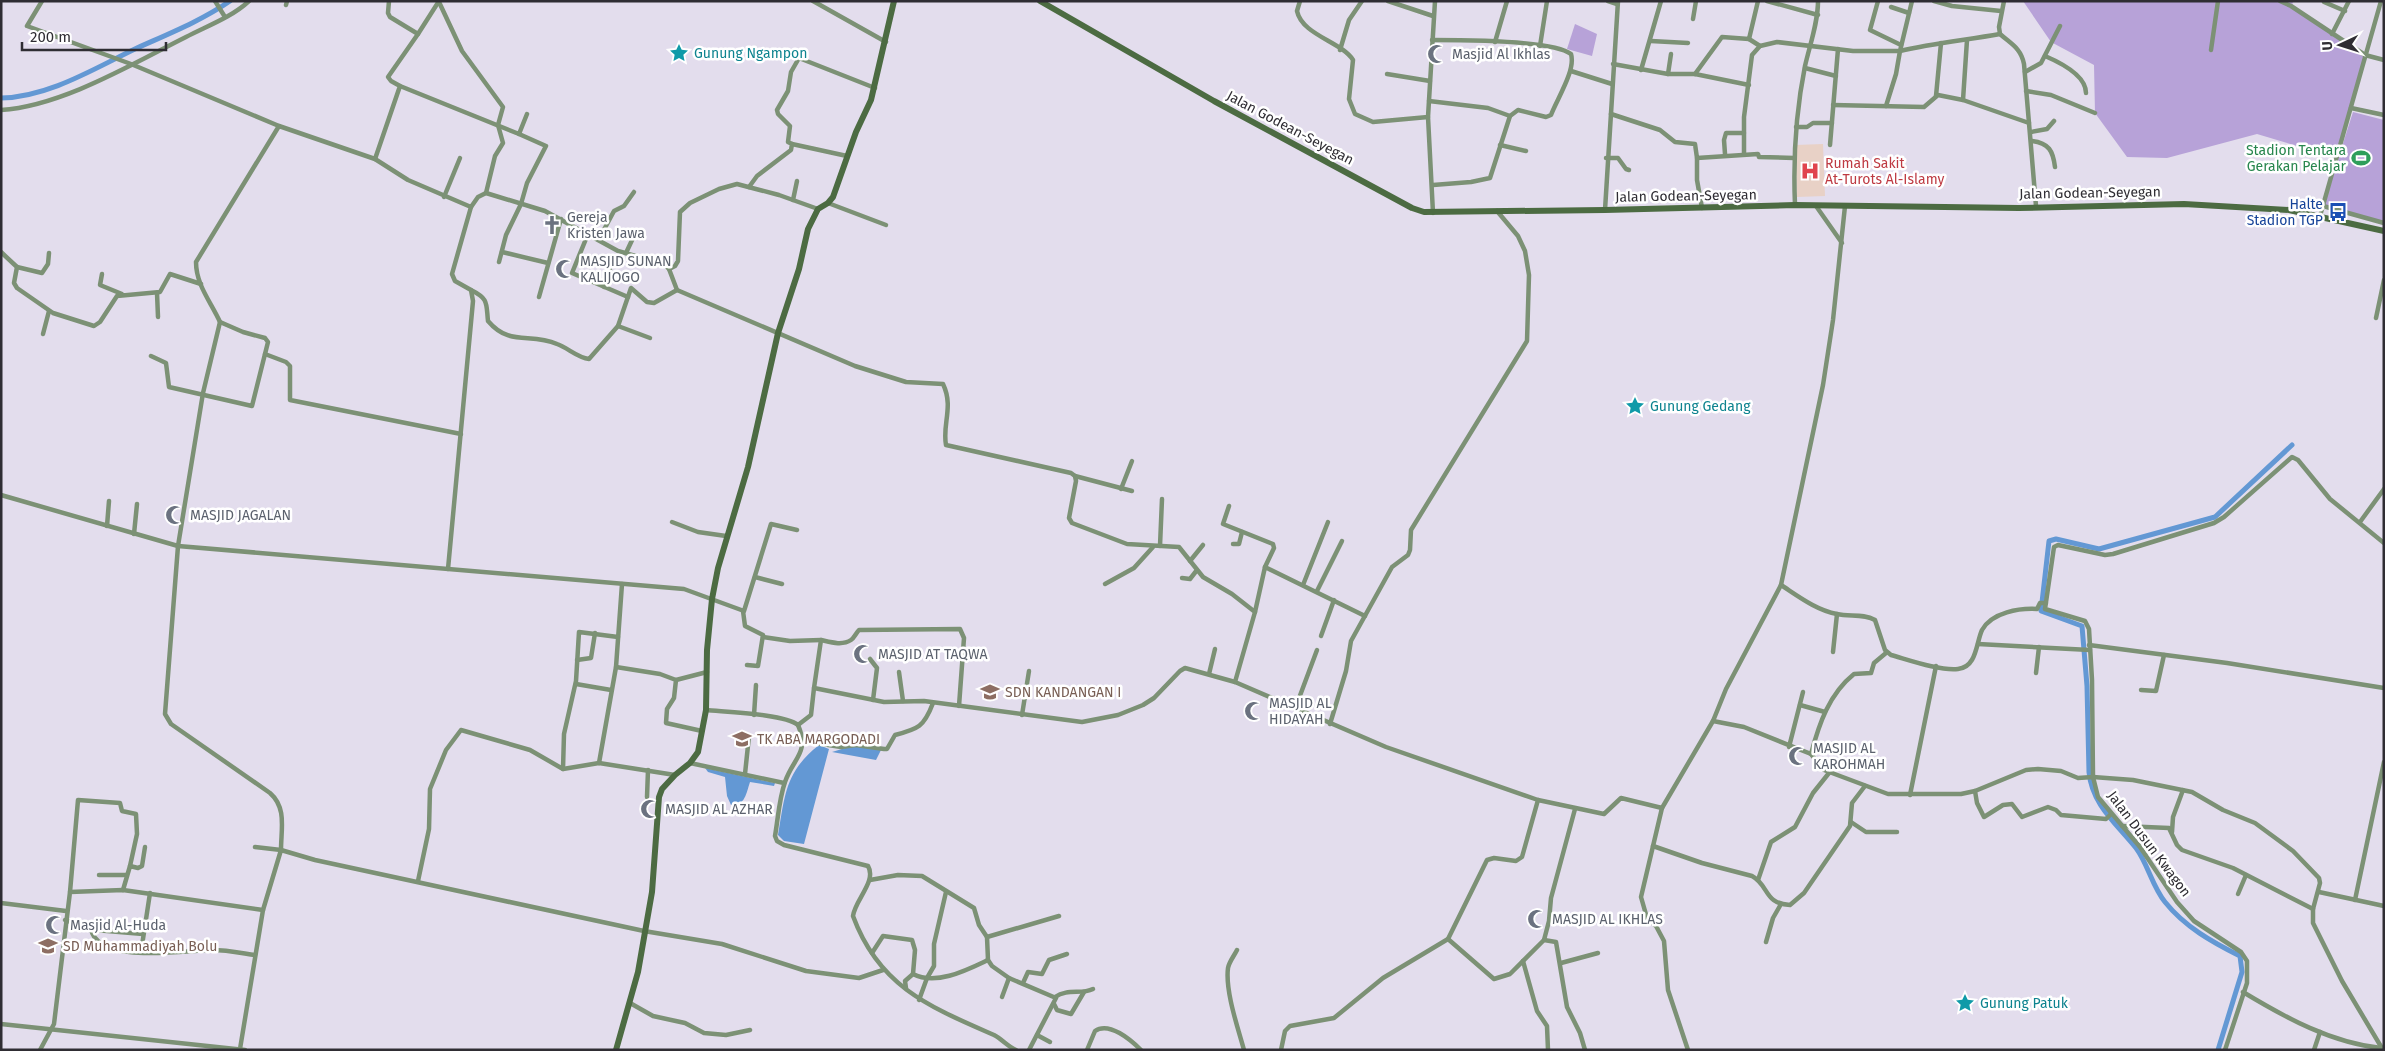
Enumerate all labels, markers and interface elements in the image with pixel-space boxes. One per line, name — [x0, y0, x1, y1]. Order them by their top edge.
scale bar — [22, 20, 166, 52]
north arrow — [2315, 20, 2365, 70]
text: 200 m — [30, 28, 71, 46]
text: U — [2319, 41, 2336, 51]
place icon: Gunung Ngampon — [668, 42, 690, 64]
mosque icon: Masjid Al Ikhlas — [1426, 43, 1448, 65]
place label: Gunung Ngampon — [694, 45, 807, 62]
place label: Masjid Al Ikhlas — [1452, 46, 1551, 63]
street label: Jalan Godean-Seyegan — [1223, 87, 1357, 169]
place label: Stadion Tentara Gerakan Pelajar — [2246, 142, 2347, 175]
sports icon: Stadion Tentara Gerakan Pelajar — [2350, 147, 2372, 169]
place label: Rumah Sakit At-Turots Al-Islamy — [1825, 155, 1945, 188]
hospital icon: Rumah Sakit At-Turots Al-Islamy — [1799, 160, 1821, 182]
street label: Jalan Godean-Seyegan — [2019, 183, 2161, 203]
street label: Jalan Godean-Seyegan — [1615, 186, 1757, 206]
place label: Halte Stadion TGP — [2247, 196, 2323, 229]
bus stop icon: Halte Stadion TGP — [2327, 201, 2349, 223]
place label: Gereja Kristen Jawa — [567, 209, 645, 242]
church icon: Gereja Kristen Jawa — [541, 214, 563, 236]
place label: MASJID SUNAN KALIJOGO — [580, 253, 672, 286]
mosque icon: MASJID SUNAN KALIJOGO — [554, 258, 576, 280]
place icon: Gunung Gedang — [1624, 395, 1646, 417]
place label: Gunung Gedang — [1650, 398, 1751, 415]
mosque icon: MASJID JAGALAN — [164, 504, 186, 526]
place label: MASJID JAGALAN — [190, 507, 291, 524]
mosque icon: MASJID AT TAQWA — [852, 643, 874, 665]
place label: MASJID AT TAQWA — [878, 646, 988, 663]
school or university icon: SDN KANDANGAN I — [979, 681, 1001, 703]
place label: SDN KANDANGAN I — [1005, 684, 1121, 701]
place label: MASJID AL HIDAYAH — [1269, 695, 1332, 728]
mosque icon: MASJID AL HIDAYAH — [1243, 700, 1265, 722]
school or university icon: TK ABA MARGODADI — [731, 728, 753, 750]
place label: TK ABA MARGODADI — [757, 731, 880, 748]
place label: MASJID AL KAROHMAH — [1813, 740, 1885, 773]
mosque icon: MASJID AL KAROHMAH — [1787, 745, 1809, 767]
street label: Jalan Dusun Kwagon — [2104, 788, 2194, 900]
mosque icon: MASJID AL AZHAR — [639, 798, 661, 820]
place label: MASJID AL AZHAR — [665, 801, 773, 818]
mosque icon: MASJID AL IKHLAS — [1526, 908, 1548, 930]
place label: MASJID AL IKHLAS — [1552, 911, 1663, 928]
mosque icon: Masjid Al-Huda — [44, 914, 66, 936]
place label: Masjid Al-Huda — [70, 917, 166, 934]
school or university icon: SD Muhammadiyah Bolu — [37, 935, 59, 957]
place label: SD Muhammadiyah Bolu — [63, 938, 217, 955]
place icon: Gunung Patuk — [1954, 992, 1976, 1014]
place label: Gunung Patuk — [1980, 995, 2069, 1012]

